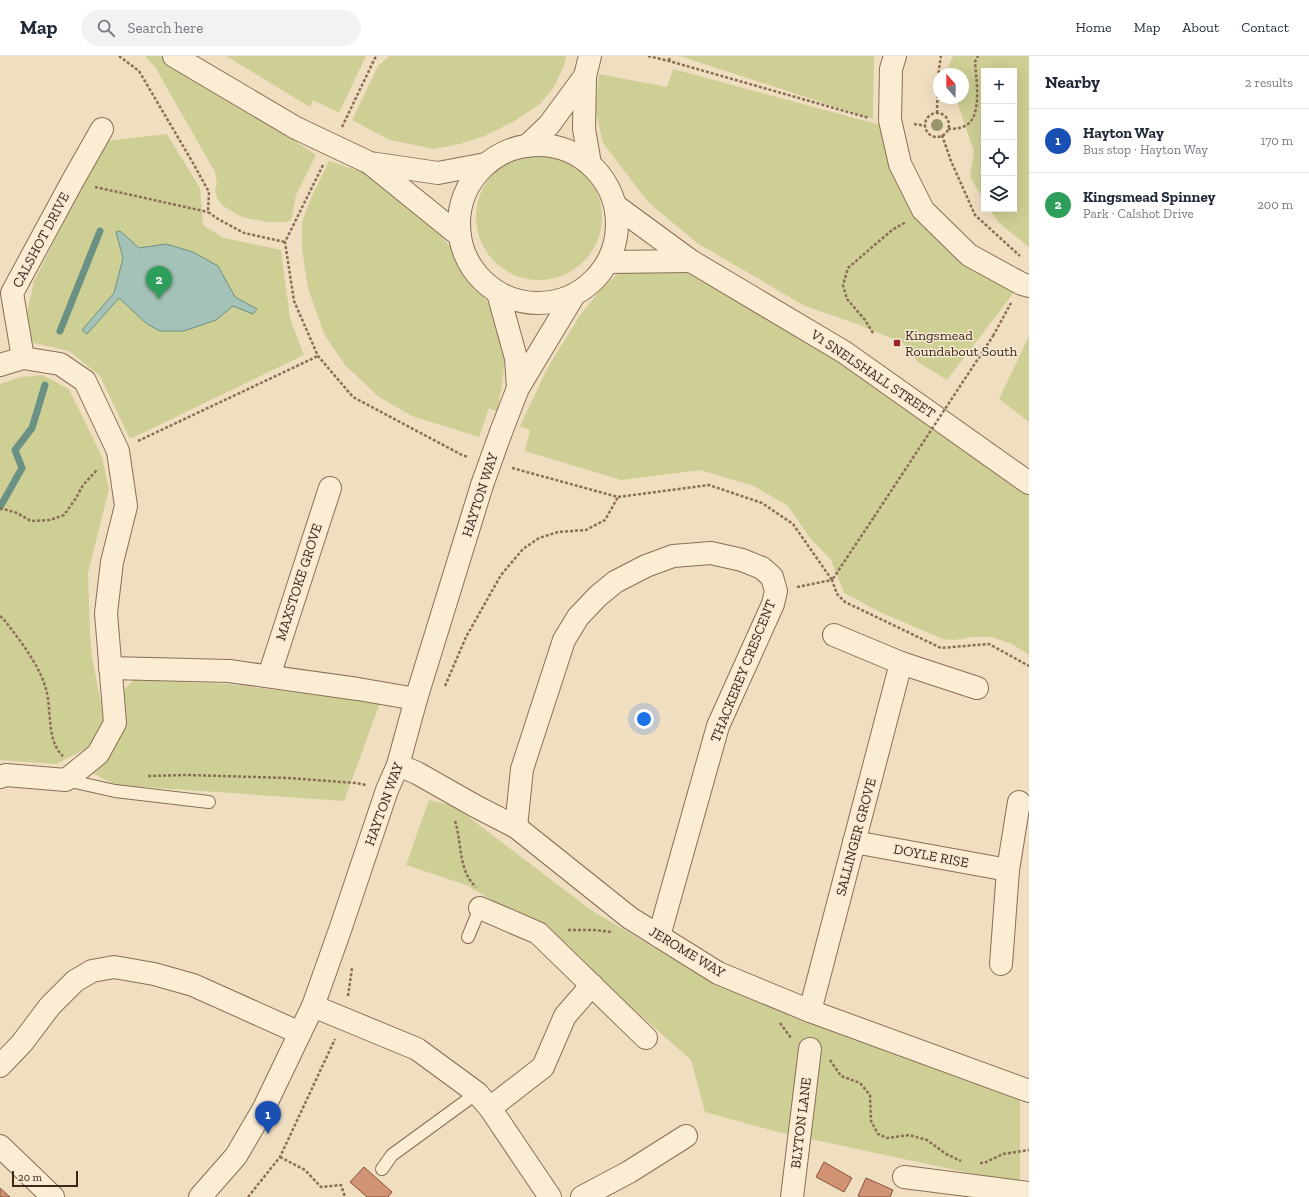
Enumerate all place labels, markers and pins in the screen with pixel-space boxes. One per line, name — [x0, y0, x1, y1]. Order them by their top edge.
pin: 2 — [146, 266, 172, 299]
place label: Kingsmead Roundabout South — [905, 327, 1018, 360]
marker: Kingsmead Roundabout South — [892, 338, 902, 348]
pin: 1 — [255, 1101, 281, 1134]

